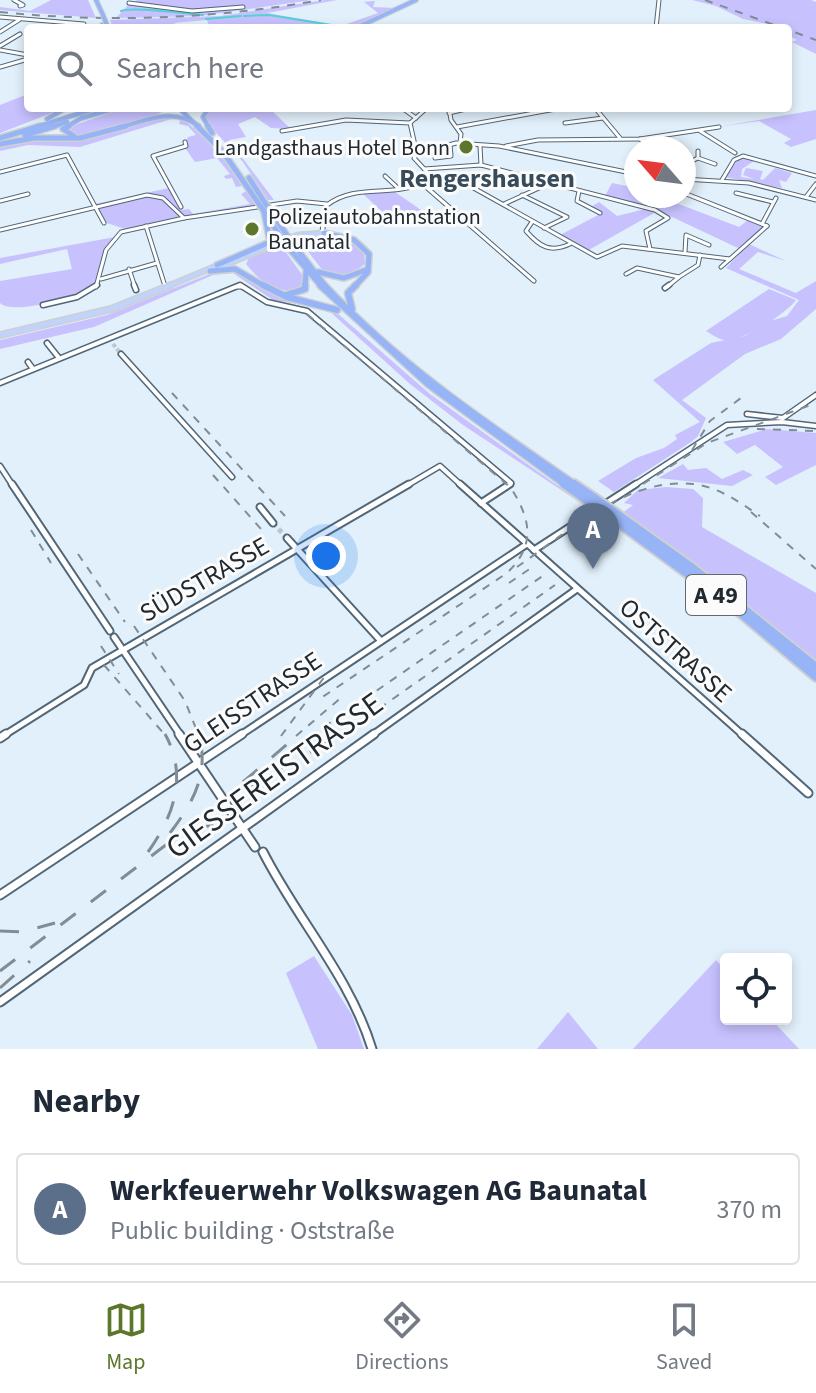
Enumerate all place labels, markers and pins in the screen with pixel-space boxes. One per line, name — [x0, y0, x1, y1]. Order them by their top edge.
place label: Landgasthaus Hotel Bonn — [214, 132, 450, 164]
marker: Landgasthaus Hotel Bonn — [457, 138, 475, 156]
place label: Polizeiautobahnstation Baunatal — [268, 201, 481, 258]
marker: Polizeiautobahnstation Baunatal — [243, 220, 261, 238]
pin: A — [567, 503, 619, 569]

